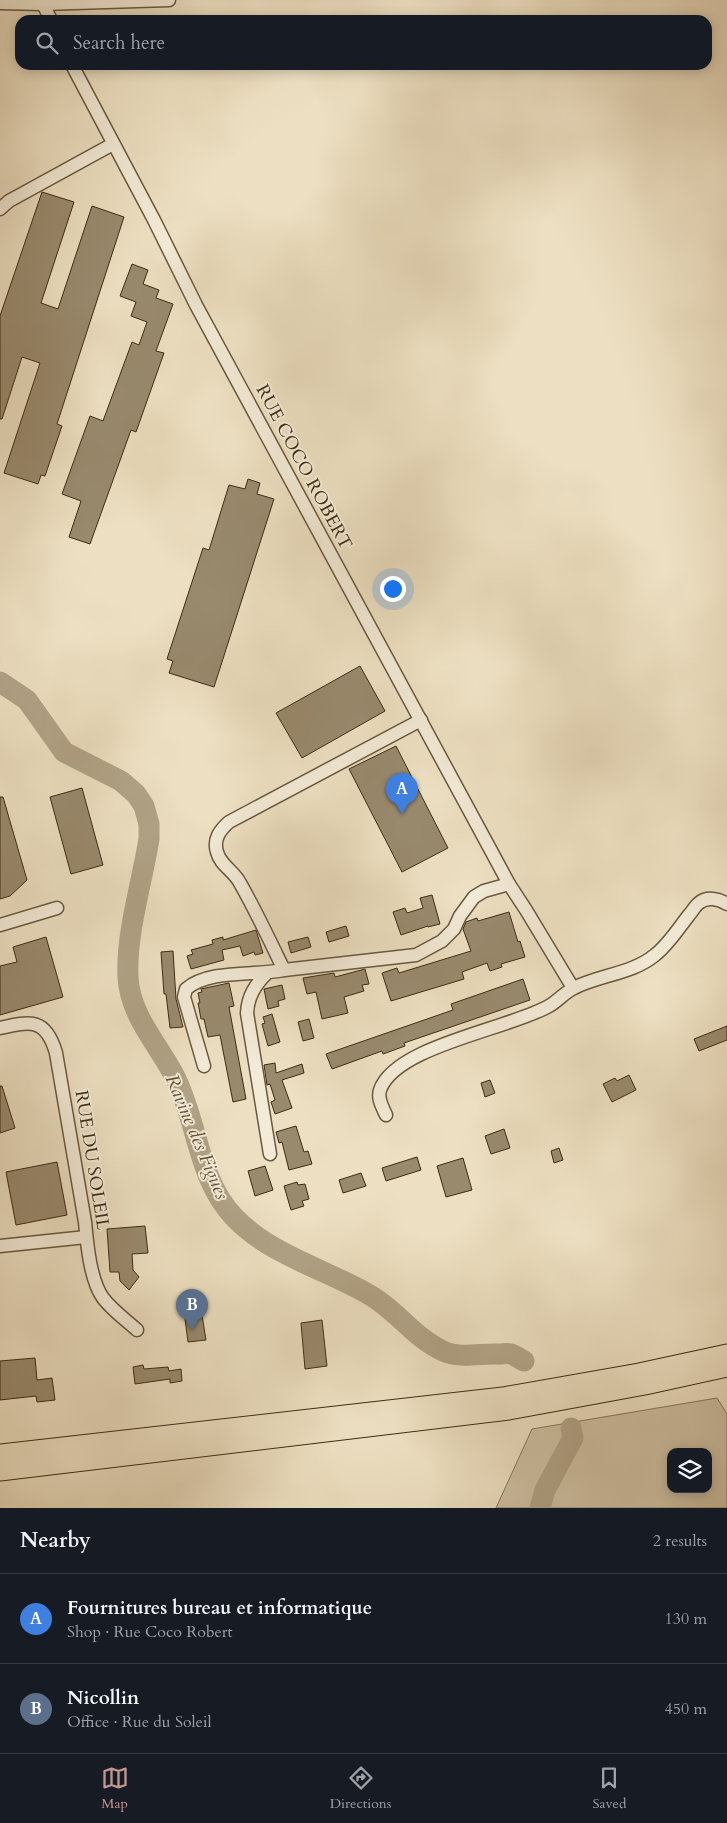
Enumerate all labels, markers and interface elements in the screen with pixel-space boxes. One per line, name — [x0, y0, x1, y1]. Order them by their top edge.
search box — [15, 15, 712, 70]
icon: search — [33, 29, 61, 57]
text: Search here — [73, 30, 165, 56]
street label: RUE COCO ROBERT — [250, 380, 358, 554]
your location — [380, 576, 406, 602]
pin: A — [386, 773, 418, 814]
water label: Ravine des Figues — [159, 1070, 235, 1204]
street label: RUE DU SOLEIL — [69, 1088, 115, 1232]
pin: B — [176, 1289, 208, 1330]
map controls — [667, 1448, 712, 1493]
button: layers — [667, 1448, 712, 1493]
text: Nearby — [20, 1526, 91, 1555]
text: 2 results — [653, 1530, 707, 1552]
text: Fournitures bureau et informatique — [67, 1595, 372, 1621]
text: A — [30, 1608, 42, 1630]
text: 130 m — [665, 1608, 707, 1630]
text: Shop · Rue Coco Robert — [67, 1621, 233, 1643]
text: Nicollin — [67, 1685, 139, 1711]
text: B — [30, 1698, 42, 1720]
text: 450 m — [665, 1698, 707, 1720]
text: Office · Rue du Soleil — [67, 1711, 211, 1733]
tab: Map — [101, 1764, 129, 1813]
tab: Directions — [330, 1764, 391, 1813]
tab: Saved — [592, 1764, 626, 1813]

